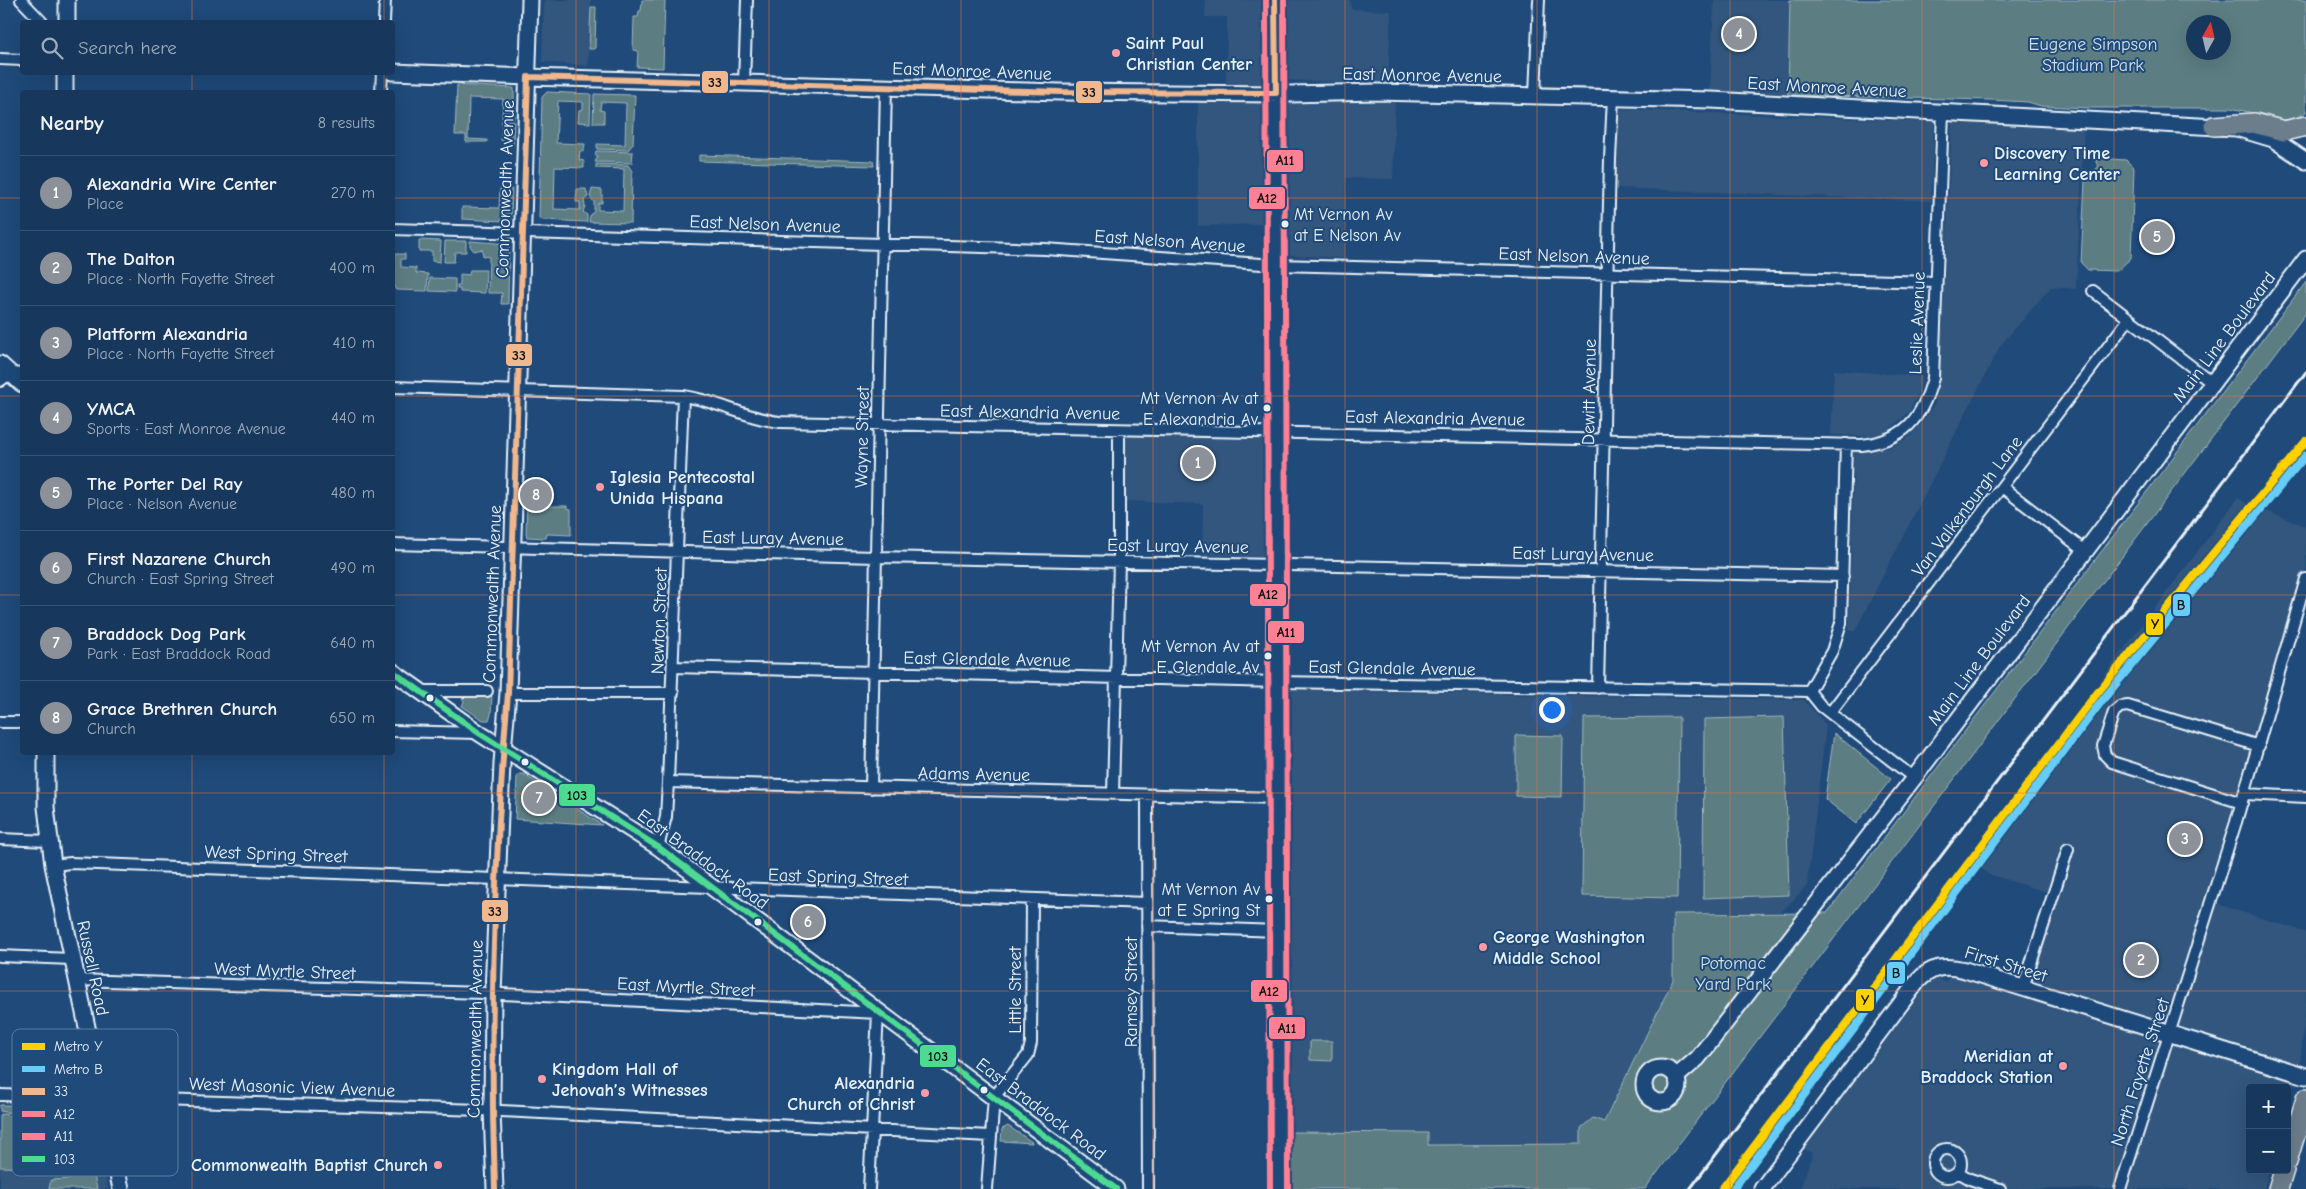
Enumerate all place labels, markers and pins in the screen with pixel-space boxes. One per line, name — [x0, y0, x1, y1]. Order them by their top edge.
pin: 4 — [1723, 15, 1755, 53]
place label: Saint Paul Christian Center — [1126, 33, 1253, 75]
marker: Saint Paul Christian Center — [1110, 47, 1122, 59]
place label: Discovery Time Learning Center — [1994, 143, 2120, 185]
marker: Discovery Time Learning Center — [1978, 157, 1990, 169]
place label: Mt Vernon Av at E Nelson Av — [1294, 205, 1402, 245]
pin: 5 — [2141, 218, 2173, 256]
marker: Mt Vernon Av at E Nelson Av — [1280, 219, 1290, 229]
place label: Mt Vernon Av at E Alexandria Av — [1140, 389, 1259, 429]
marker: Mt Vernon Av at E Alexandria Av — [1262, 403, 1272, 413]
pin: 1 — [1182, 444, 1214, 482]
place label: Iglesia Pentecostal Unida Hispana — [610, 467, 755, 509]
pin: 8 — [520, 476, 552, 514]
marker: Iglesia Pentecostal Unida Hispana — [594, 481, 606, 493]
place label: Mt Vernon Av at E Glendale Av — [1141, 637, 1260, 677]
marker: Mt Vernon Av at E Glendale Av — [1263, 651, 1273, 661]
unlabelled marker — [425, 693, 435, 703]
unlabelled marker — [520, 757, 530, 767]
pin: 7 — [523, 779, 555, 817]
pin: 3 — [2169, 820, 2201, 858]
place label: Mt Vernon Av at E Spring St — [1157, 880, 1261, 920]
marker: Mt Vernon Av at E Spring St — [1264, 894, 1274, 904]
pin: 6 — [792, 903, 824, 941]
unlabelled marker — [753, 917, 763, 927]
place label: George Washington Middle School — [1493, 927, 1645, 969]
marker: George Washington Middle School — [1477, 941, 1489, 953]
pin: 2 — [2125, 941, 2157, 979]
place label: Meridian at Braddock Station — [1921, 1046, 2054, 1088]
place label: Kingdom Hall of Jehovah’s Witnesses — [552, 1059, 708, 1101]
marker: Meridian at Braddock Station — [2057, 1060, 2069, 1072]
marker: Kingdom Hall of Jehovah’s Witnesses — [536, 1073, 548, 1085]
place label: Alexandria Church of Christ — [787, 1073, 916, 1115]
unlabelled marker — [979, 1085, 989, 1095]
marker: Alexandria Church of Christ — [919, 1087, 931, 1099]
place label: Commonwealth Baptist Church — [191, 1155, 428, 1176]
marker: Commonwealth Baptist Church — [432, 1159, 444, 1171]

